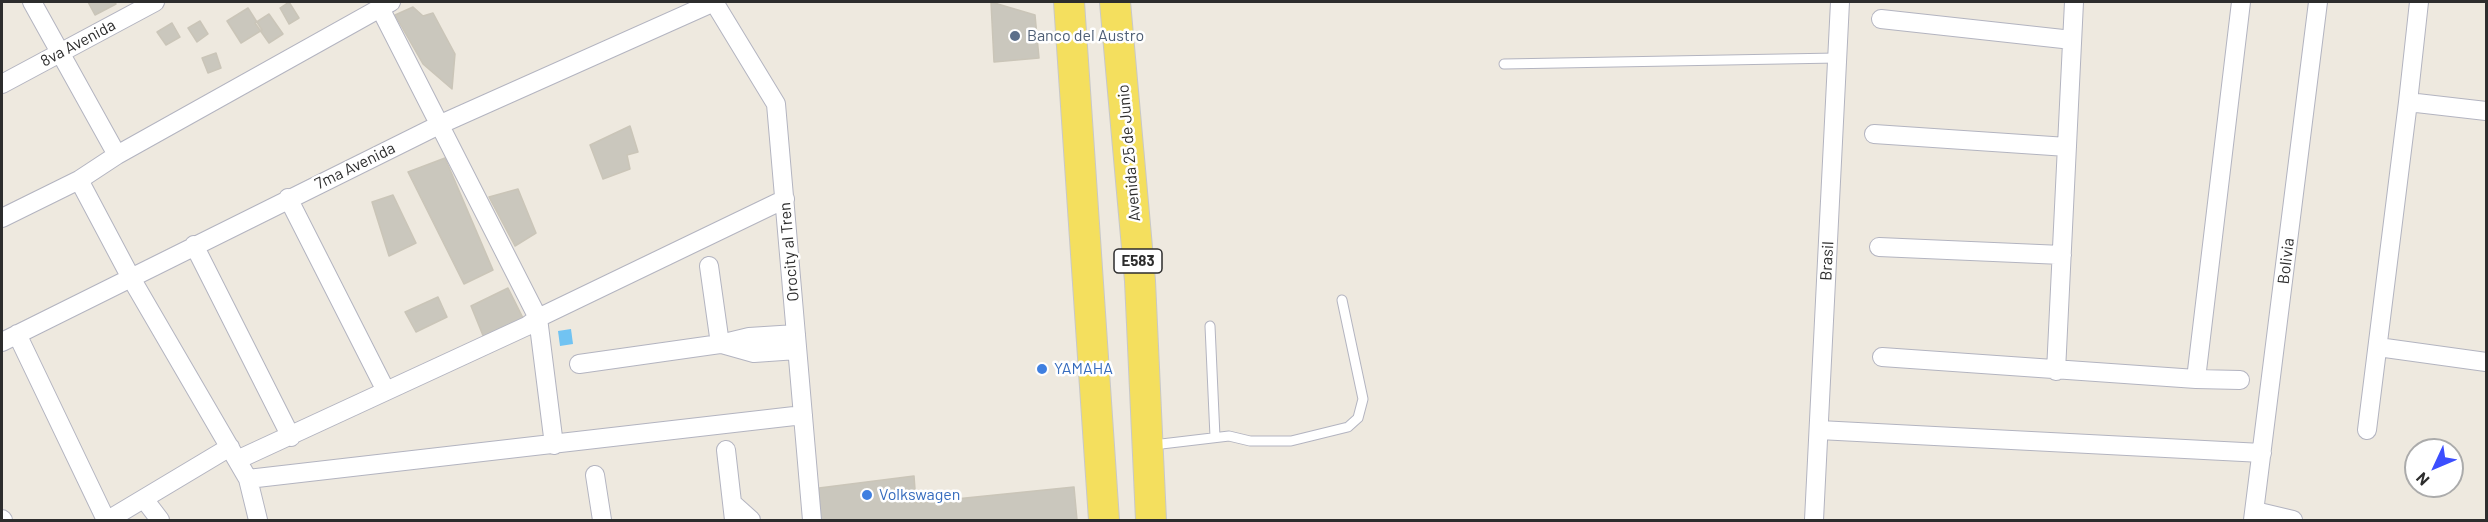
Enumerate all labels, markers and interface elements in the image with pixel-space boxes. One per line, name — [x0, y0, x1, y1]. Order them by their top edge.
street label: 8va Avenida — [37, 15, 119, 71]
place label: Banco del Austro — [1027, 26, 1144, 46]
marker: Banco del Austro — [1008, 29, 1022, 43]
street label: Avenida 25 de Junio — [1113, 84, 1145, 222]
street label: 7ma Avenida — [312, 138, 398, 194]
street label: Orocity al Tren — [775, 202, 803, 302]
street label: Bolivia — [2274, 237, 2298, 285]
street label: Brasil — [1816, 241, 1838, 281]
road number: E583 — [1114, 249, 1162, 273]
place label: YAMAHA — [1054, 359, 1113, 379]
marker: YAMAHA — [1035, 362, 1049, 376]
north arrow — [2404, 438, 2464, 498]
text: N — [2412, 469, 2433, 490]
place label: Volkswagen — [879, 485, 960, 505]
marker: Volkswagen — [860, 488, 874, 502]

